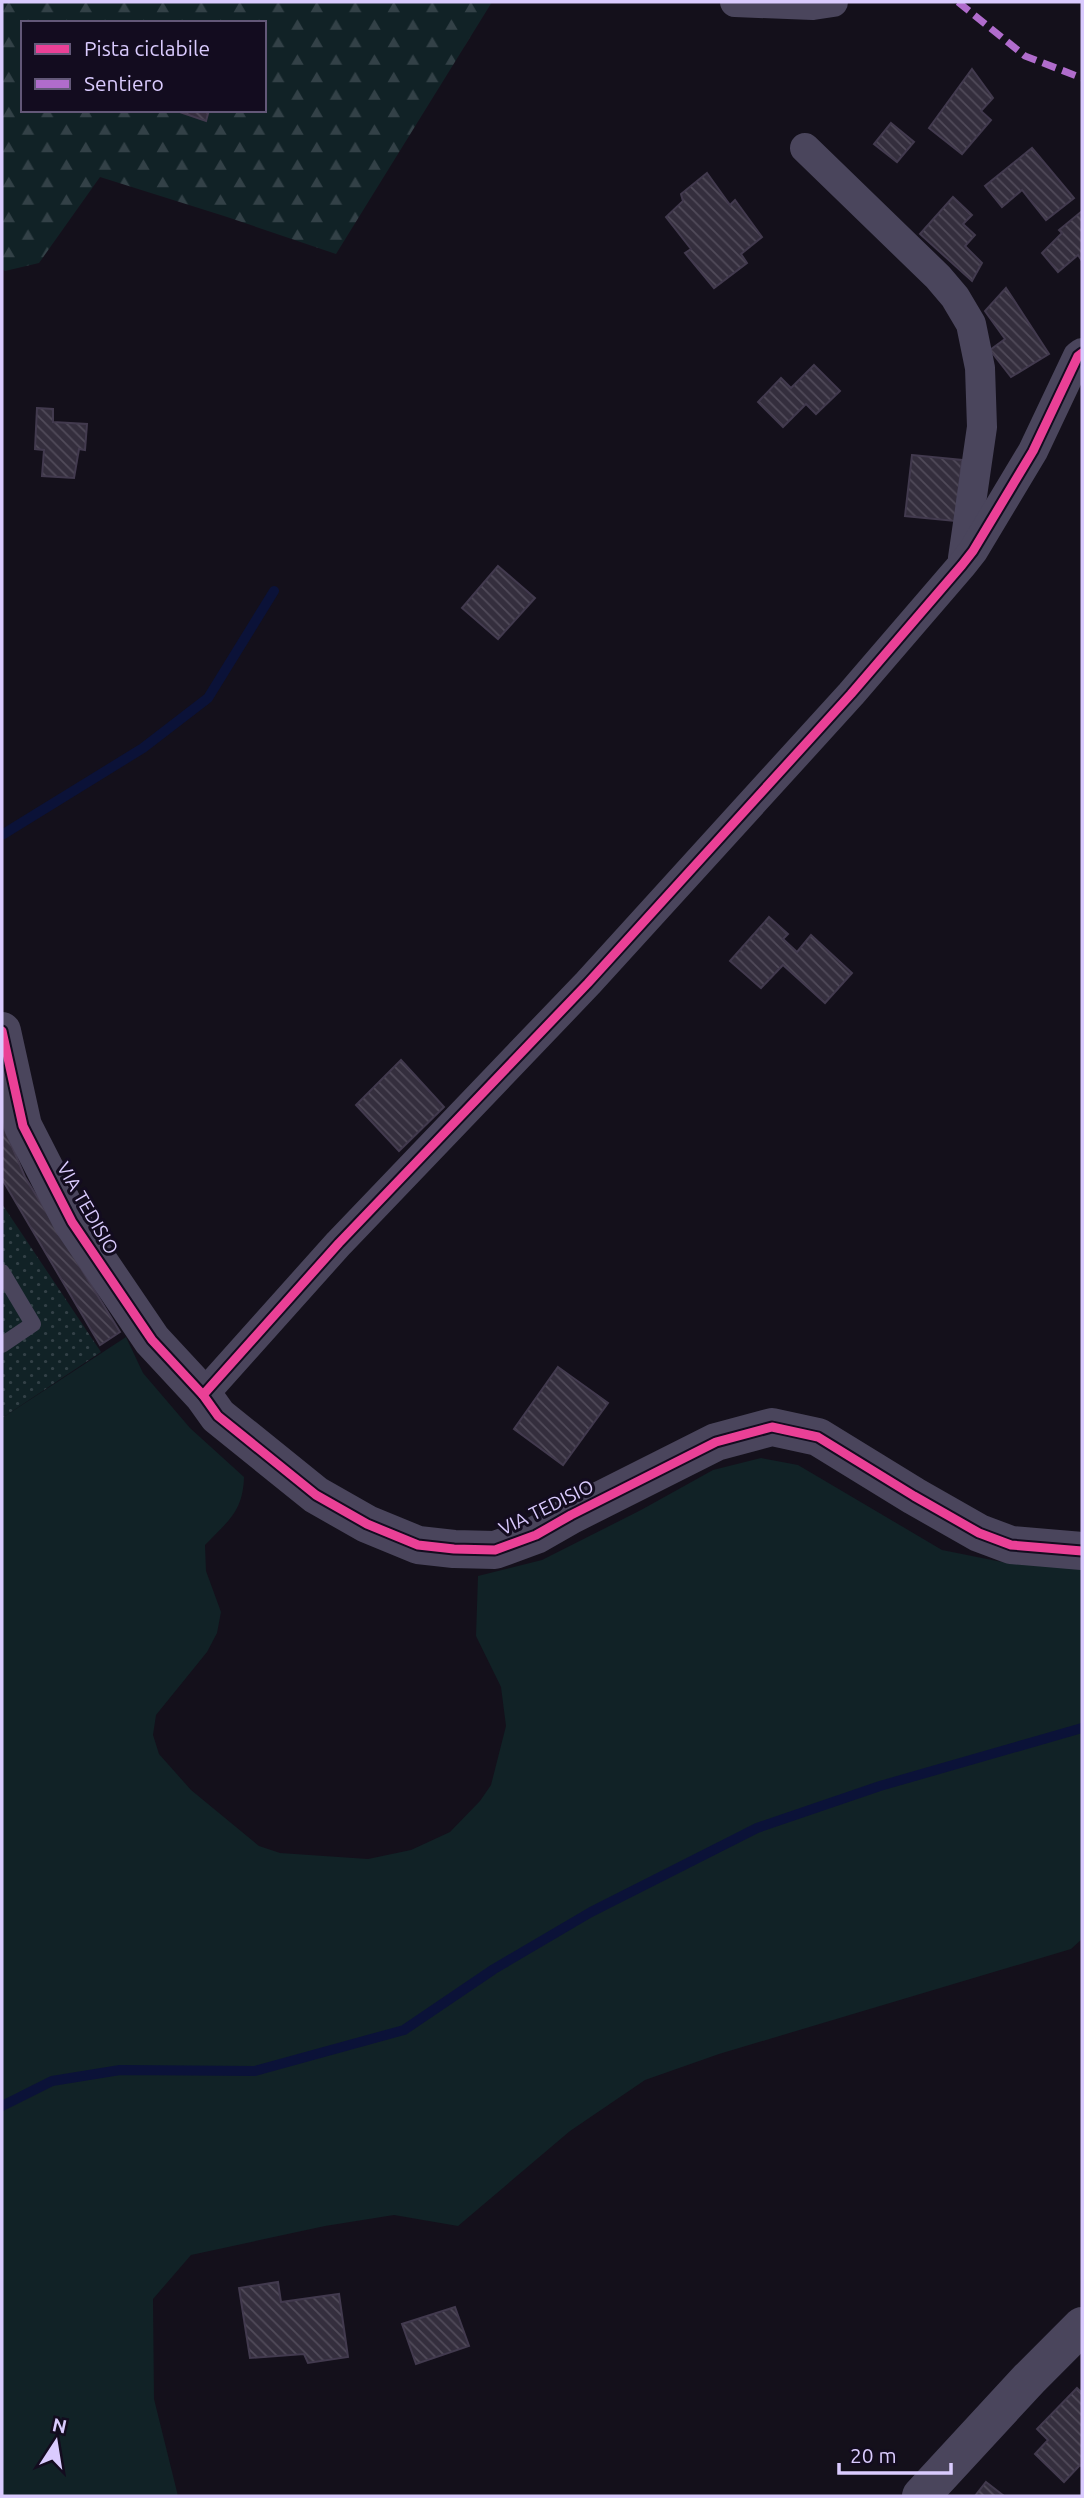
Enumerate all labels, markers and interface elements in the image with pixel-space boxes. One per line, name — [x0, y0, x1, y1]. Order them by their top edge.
legend — [21, 21, 266, 112]
text: Pista ciclabile — [84, 36, 210, 60]
text: Sentiero — [84, 71, 164, 95]
street label: VIA TEDISIO — [53, 1158, 123, 1258]
street label: VIA TEDISIO — [495, 1475, 597, 1539]
north arrow — [21, 2407, 91, 2477]
text: N — [50, 2413, 69, 2438]
scale bar — [839, 2432, 951, 2476]
text: 20 m — [850, 2443, 897, 2467]

